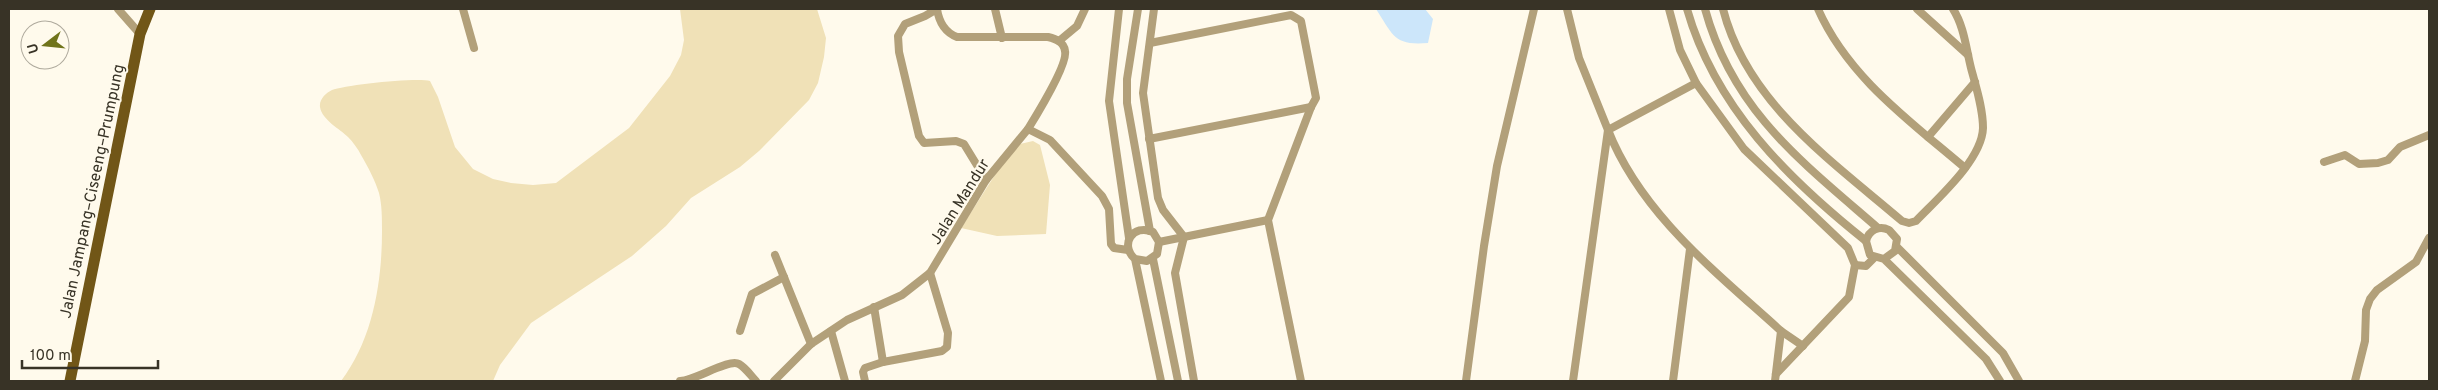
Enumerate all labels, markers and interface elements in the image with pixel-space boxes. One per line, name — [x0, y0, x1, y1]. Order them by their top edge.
north arrow — [20, 20, 70, 70]
text: U — [24, 41, 43, 55]
street label: Jalan Jampang–Ciseeng–Prumpung — [56, 63, 130, 320]
street label: Jalan Mandur — [926, 155, 995, 249]
scale bar — [22, 338, 159, 370]
text: 100 m — [30, 347, 71, 366]

